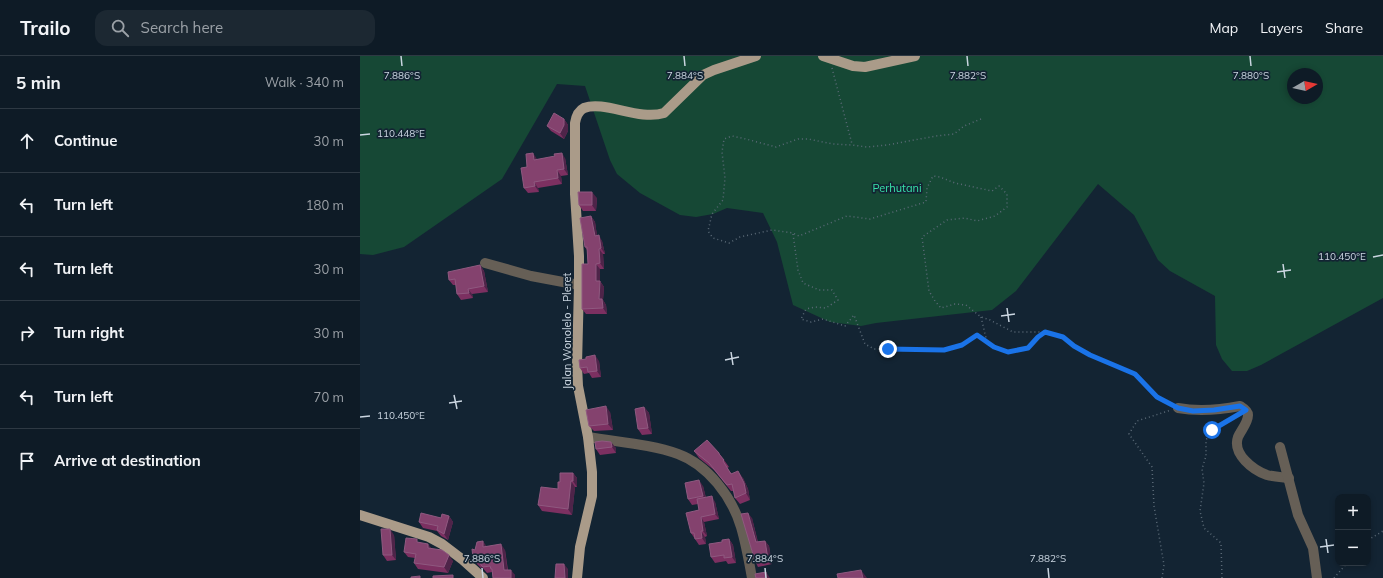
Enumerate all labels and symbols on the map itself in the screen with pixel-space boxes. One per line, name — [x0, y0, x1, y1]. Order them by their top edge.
north arrow — [1287, 68, 1323, 104]
text: 7.886°S — [384, 69, 420, 82]
text: 7.884°S — [667, 69, 703, 82]
text: 7.882°S — [950, 69, 986, 82]
text: 7.880°S — [1233, 69, 1269, 82]
text: 110.448°E — [377, 127, 425, 140]
park label: Perhutani — [872, 181, 922, 195]
text: 110.450°E — [1318, 250, 1366, 263]
street label: Jalan Wonolelo - Pleret — [560, 272, 574, 389]
route end — [879, 340, 897, 358]
text: 110.450°E — [377, 409, 425, 422]
route start — [1203, 421, 1221, 439]
text: 7.886°S — [464, 552, 500, 565]
text: 7.884°S — [747, 552, 783, 565]
text: 7.882°S — [1030, 552, 1066, 565]

